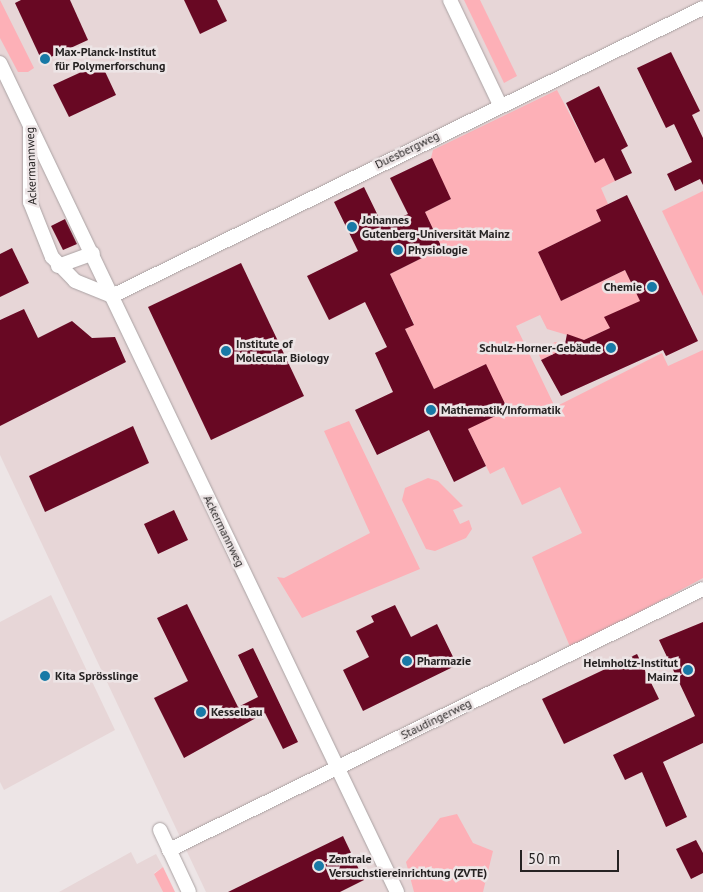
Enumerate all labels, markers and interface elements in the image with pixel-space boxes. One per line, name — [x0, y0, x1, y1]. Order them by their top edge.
place label: Max-Planck-Institut für Polymerforschung — [55, 45, 165, 73]
marker: Max-Planck-Institut für Polymerforschung — [39, 53, 51, 65]
street label: Ackermannweg — [22, 127, 40, 205]
street label: Duesbergweg — [373, 128, 441, 172]
place label: Johannes Gutenberg-Universität Mainz — [362, 213, 510, 241]
marker: Johannes Gutenberg-Universität Mainz — [346, 221, 358, 233]
place label: Physiologie — [408, 243, 468, 257]
marker: Physiologie — [392, 244, 404, 256]
place label: Chemie — [604, 280, 642, 294]
marker: Chemie — [646, 281, 658, 293]
place label: Institute of Molecular Biology — [236, 337, 329, 365]
place label: Schulz-Horner-Gebäude — [479, 341, 601, 355]
marker: Schulz-Horner-Gebäude — [605, 342, 617, 354]
marker: Institute of Molecular Biology — [220, 345, 232, 357]
place label: Mathematik/Informatik — [441, 403, 561, 417]
marker: Mathematik/Informatik — [425, 404, 437, 416]
street label: Ackermannweg — [200, 493, 248, 569]
place label: Pharmazie — [417, 654, 471, 668]
marker: Pharmazie — [401, 655, 413, 667]
place label: Helmholtz-Institut Mainz — [584, 656, 678, 684]
marker: Helmholtz-Institut Mainz — [682, 664, 694, 676]
place label: Kita Sprösslinge — [55, 669, 138, 683]
marker: Kita Sprösslinge — [39, 670, 51, 682]
street label: Staudingerweg — [398, 696, 474, 742]
place label: Kesselbau — [211, 705, 263, 719]
marker: Kesselbau — [195, 706, 207, 718]
scale bar — [523, 840, 622, 872]
text: 50 m — [528, 849, 561, 868]
place label: Zentrale Versuchstiereinrichtung (ZVTE) — [329, 852, 487, 880]
marker: Zentrale Versuchstiereinrichtung (ZVTE) — [313, 860, 325, 872]

